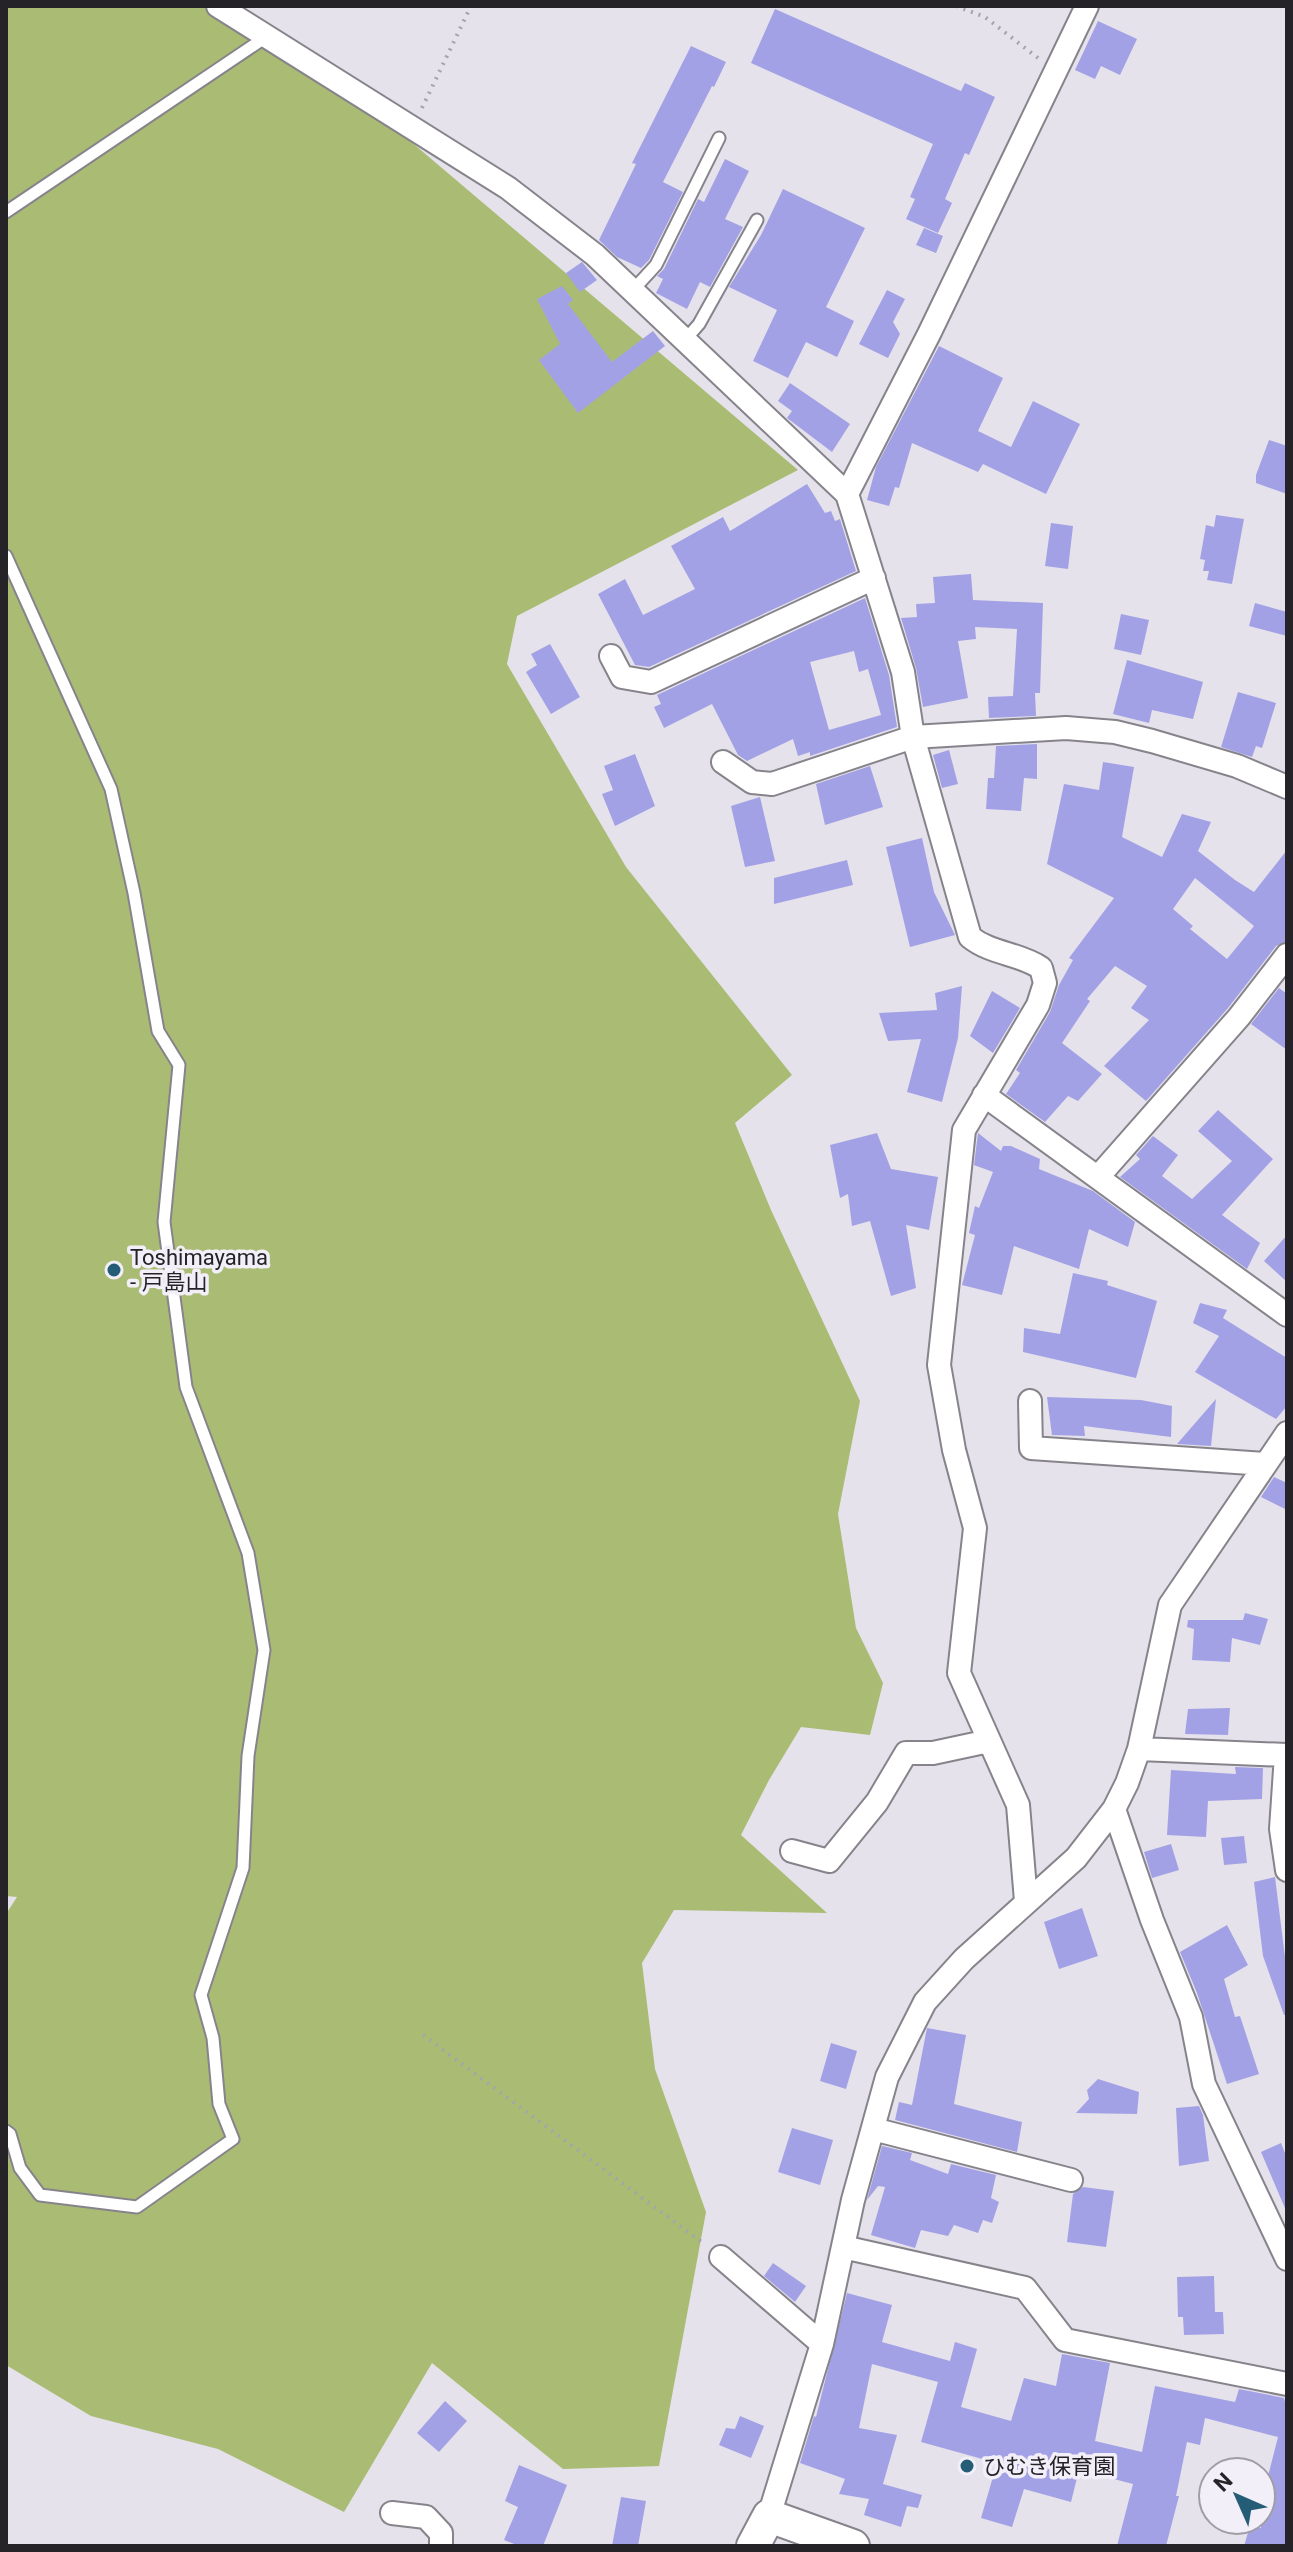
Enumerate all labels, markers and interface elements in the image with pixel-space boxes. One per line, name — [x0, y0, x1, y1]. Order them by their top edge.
place label: Toshimayama - 戸島山 — [130, 1245, 268, 1295]
marker: Toshimayama - 戸島山 — [105, 1261, 123, 1279]
place label: ひむき保育園 — [983, 2454, 1115, 2479]
north arrow — [1197, 2456, 1277, 2536]
marker: ひむき保育園 — [958, 2457, 976, 2475]
text: N — [1209, 2468, 1238, 2497]

